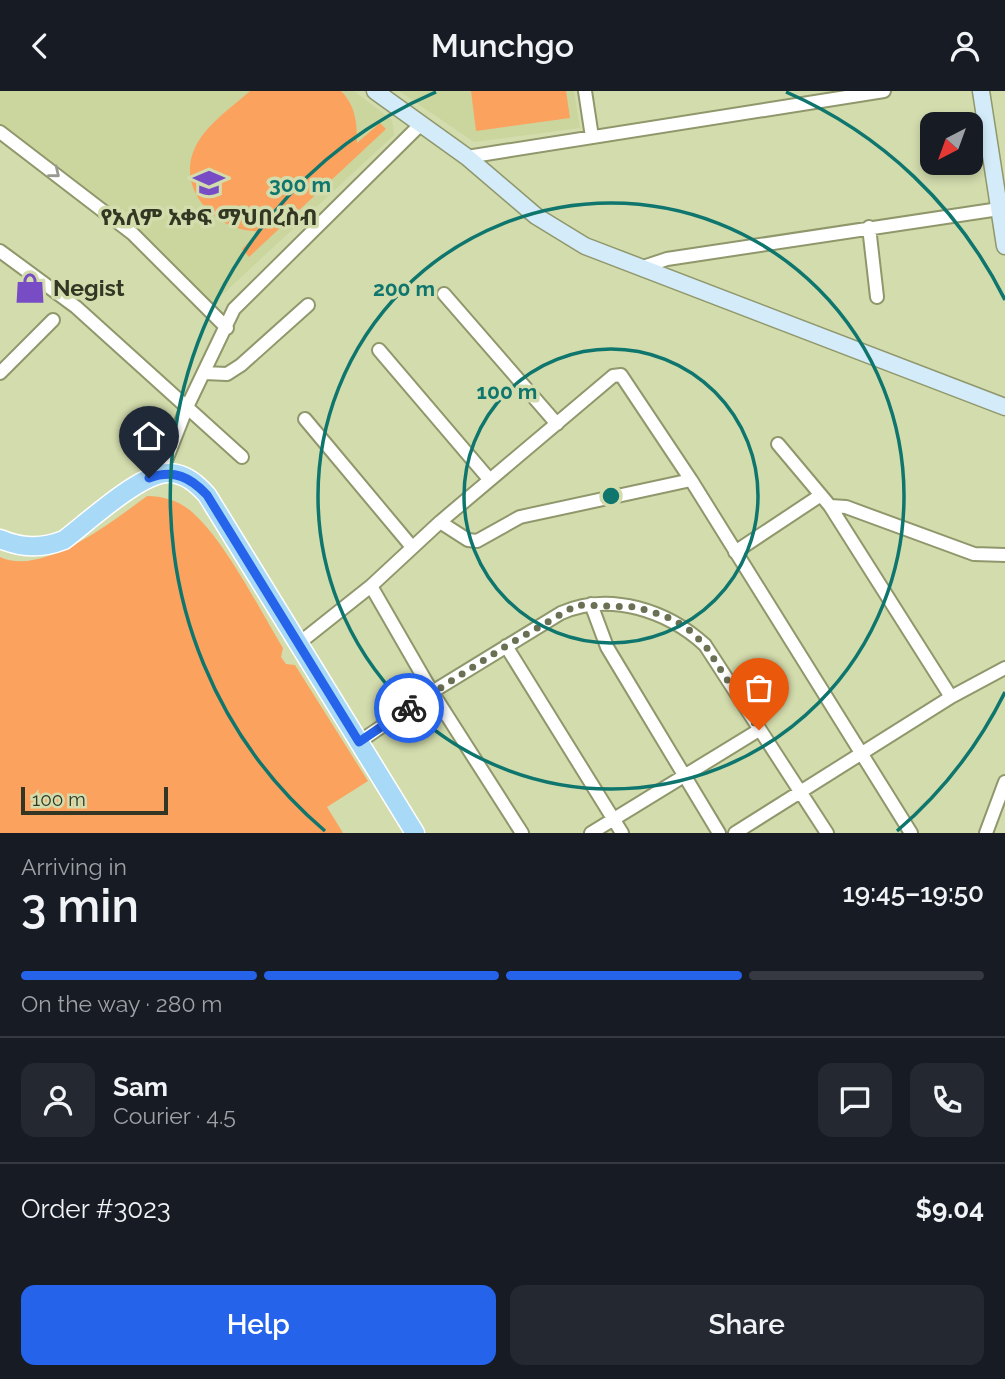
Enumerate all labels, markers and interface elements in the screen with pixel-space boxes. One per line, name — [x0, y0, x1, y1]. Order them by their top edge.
icon: back — [21, 27, 59, 65]
text: Munchgo — [431, 27, 574, 64]
icon: person — [946, 27, 984, 65]
north arrow — [920, 112, 984, 175]
map controls — [920, 112, 983, 175]
one-way arrow — [47, 164, 59, 177]
school or university icon: የአለም አቀፍ ማህበረስብ — [192, 166, 226, 200]
text: 300 m — [269, 172, 331, 197]
place label: የአለም አቀፍ ማህበረስብ — [100, 203, 318, 230]
shop icon: Negist — [13, 271, 47, 305]
place label: Negist — [53, 274, 125, 301]
text: 200 m — [373, 276, 435, 301]
text: 100 m — [477, 379, 537, 404]
pin — [119, 406, 179, 478]
icon: home — [130, 417, 168, 455]
centre of rings — [599, 484, 623, 508]
pin — [729, 658, 789, 730]
icon: bag — [740, 669, 778, 707]
courier — [374, 673, 444, 743]
icon: bike — [390, 689, 428, 727]
scale bar — [21, 784, 168, 816]
text: 100 m — [32, 788, 86, 810]
text: Arriving in — [21, 853, 127, 880]
text: 19:45–19:50 — [843, 878, 984, 908]
text: 3 min — [21, 879, 139, 933]
text: On the way · 280 m — [21, 990, 223, 1017]
button: person — [21, 1063, 95, 1137]
button: chat — [818, 1063, 892, 1137]
button: phone — [910, 1063, 984, 1137]
text: Sam — [113, 1072, 168, 1102]
text: Courier · 4.5 — [113, 1102, 236, 1129]
text: Order #3023 — [21, 1194, 171, 1224]
text: $9.04 — [916, 1194, 984, 1224]
button: Help — [21, 1285, 496, 1365]
button: Share — [510, 1285, 984, 1365]

